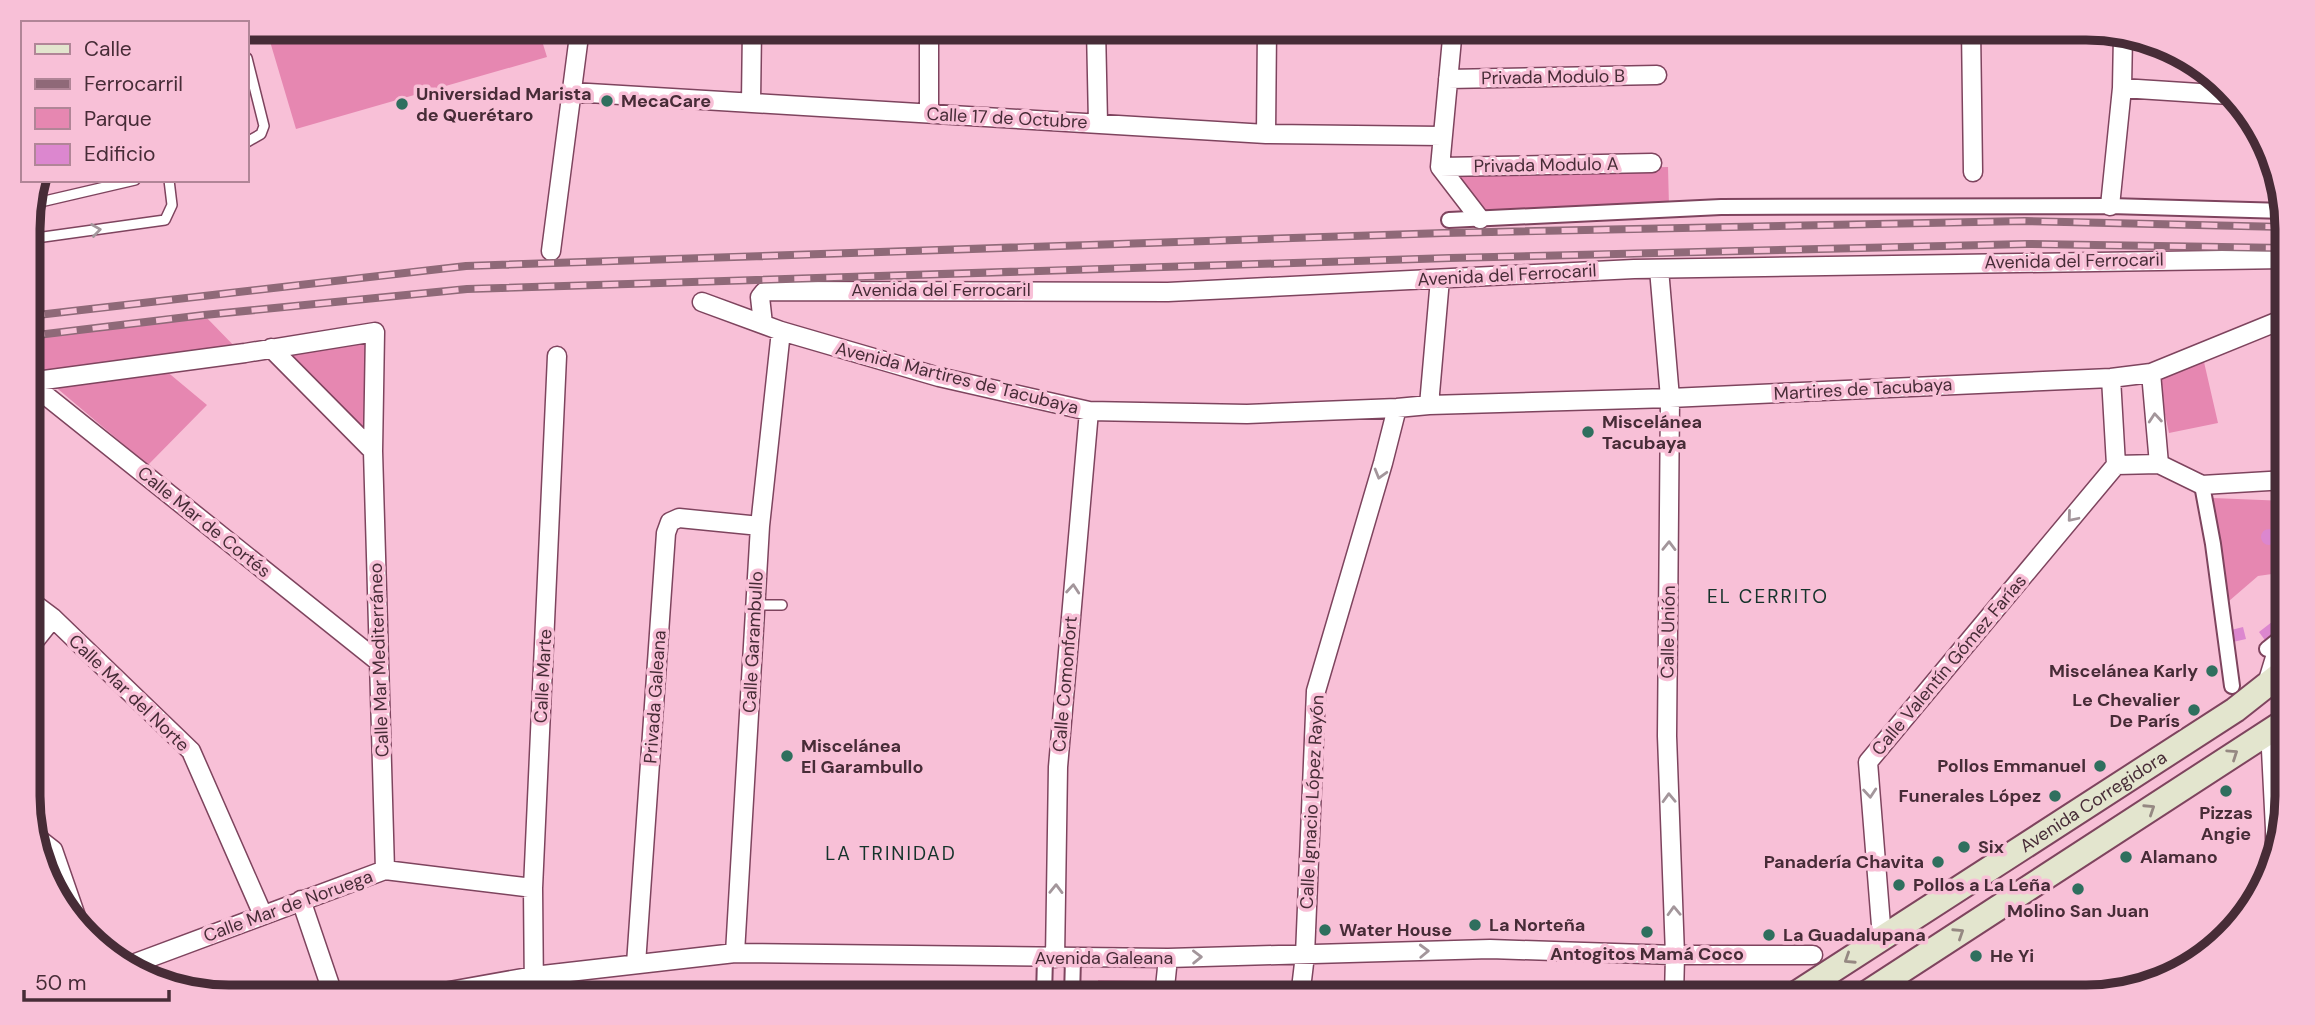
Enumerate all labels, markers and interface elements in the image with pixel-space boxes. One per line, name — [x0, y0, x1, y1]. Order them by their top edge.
legend — [21, 21, 248, 182]
text: Calle — [84, 35, 132, 63]
street label: Privada Modulo B — [1481, 64, 1625, 90]
text: Ferrocarril — [84, 70, 183, 98]
place label: Universidad Marista de Querétaro — [416, 82, 592, 127]
place label: MecaCare — [621, 89, 711, 113]
marker: MecaCare — [599, 93, 615, 109]
marker: Universidad Marista de Querétaro — [394, 96, 410, 112]
street label: Calle 17 de Octubre — [926, 102, 1088, 134]
text: Parque — [84, 105, 152, 133]
text: Edificio — [84, 140, 155, 168]
street label: Privada Modulo A — [1473, 152, 1619, 178]
one-way arrow — [90, 222, 102, 237]
street label: Avenida del Ferrocaril — [1984, 247, 2164, 275]
street label: Avenida del Ferrocaril — [1417, 258, 1597, 292]
street label: Avenida del Ferrocaril — [851, 278, 1031, 302]
street label: Avenida Martires de Tacubaya — [833, 336, 1081, 420]
street label: Martires de Tacubaya — [1773, 372, 1953, 406]
place label: Miscelánea Tacubaya — [1602, 410, 1702, 455]
one-way arrow — [2148, 413, 2163, 424]
marker: Miscelánea Tacubaya — [1580, 424, 1596, 440]
street label: Calle Mar de Cortés — [132, 461, 276, 583]
one-way arrow — [1373, 468, 1388, 480]
one-way arrow — [2068, 509, 2081, 522]
one-way arrow — [1661, 540, 1677, 551]
street label: Calle Mar Mediterráneo — [364, 562, 394, 758]
street label: Calle Valentín Gómez Farías — [1866, 569, 2032, 761]
street label: Calle Garambullo — [737, 570, 769, 714]
one-way arrow — [1065, 583, 1080, 594]
district label: EL CERRITO — [1707, 584, 1829, 609]
street label: Calle Unión — [1655, 585, 1681, 679]
street label: Calle Comonfort — [1047, 615, 1083, 753]
street label: Calle Marte — [529, 628, 557, 724]
street label: Calle Mar del Norte — [63, 629, 195, 757]
street label: Privada Galeana — [638, 629, 672, 765]
place label: Miscelánea Karly — [2049, 659, 2198, 683]
marker: Miscelánea Karly — [2204, 663, 2220, 679]
place label: Le Chevalier De París — [2072, 688, 2180, 733]
street label: Calle Ignacio López Rayón — [1294, 694, 1330, 910]
marker: Le Chevalier De París — [2186, 702, 2202, 718]
place label: Miscelánea El Garambullo — [801, 734, 923, 779]
street label: Avenida Corregidora — [2015, 745, 2171, 858]
marker: Miscelánea El Garambullo — [779, 748, 795, 764]
one-way arrow — [2226, 749, 2239, 762]
place label: Pollos Emmanuel — [1937, 754, 2086, 778]
marker: Pollos Emmanuel — [2092, 758, 2108, 774]
marker: Pizzas Angie — [2218, 783, 2234, 799]
place label: Funerales López — [1899, 784, 2041, 808]
one-way arrow — [1862, 788, 1877, 799]
marker: Funerales López — [2047, 788, 2063, 804]
one-way arrow — [1662, 792, 1677, 803]
place label: Pizzas Angie — [2199, 801, 2253, 846]
one-way arrow — [2142, 805, 2155, 818]
place label: Six — [1978, 835, 2004, 859]
marker: Six — [1956, 839, 1972, 855]
district label: LA TRINIDAD — [825, 841, 957, 866]
place label: Alamano — [2140, 845, 2218, 869]
marker: Alamano — [2118, 849, 2134, 865]
place label: Panadería Chavita — [1764, 850, 1924, 874]
marker: Panadería Chavita — [1930, 854, 1946, 870]
street label: Calle Mar de Noruega — [200, 864, 376, 948]
place label: Pollos a La Leña — [1913, 873, 2051, 897]
marker: Pollos a La Leña — [1891, 877, 1907, 893]
marker: Molino San Juan — [2070, 881, 2086, 897]
one-way arrow — [1048, 884, 1064, 894]
place label: Molino San Juan — [2007, 899, 2149, 923]
one-way arrow — [1666, 905, 1681, 916]
place label: La Norteña — [1489, 913, 1585, 937]
marker: La Norteña — [1467, 917, 1483, 933]
place label: Water House — [1339, 918, 1452, 942]
marker: Water House — [1317, 922, 1333, 938]
place label: La Guadalupana — [1783, 923, 1926, 947]
marker: Antogitos Mamá Coco — [1639, 924, 1655, 940]
marker: La Guadalupana — [1761, 927, 1777, 943]
one-way arrow — [1951, 929, 1964, 941]
place label: Antogitos Mamá Coco — [1550, 942, 1744, 966]
one-way arrow — [1419, 944, 1430, 959]
place label: He Yi — [1990, 944, 2034, 968]
street label: Avenida Galeana — [1035, 946, 1173, 970]
marker: He Yi — [1968, 948, 1984, 964]
one-way arrow — [1191, 950, 1202, 965]
one-way arrow — [1844, 951, 1857, 964]
scale bar — [24, 958, 170, 1002]
text: 50 m — [35, 969, 86, 997]

